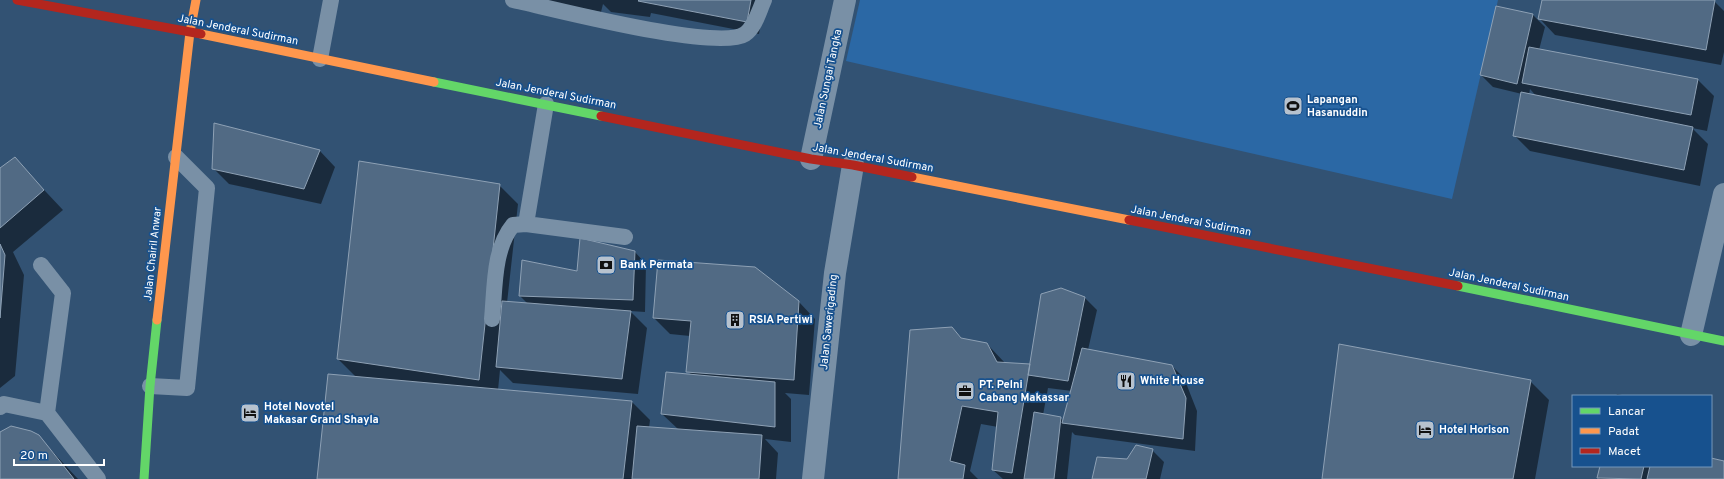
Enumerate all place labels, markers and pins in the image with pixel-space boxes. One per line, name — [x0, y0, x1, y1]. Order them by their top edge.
place label: Lapangan Hasanuddin — [1307, 93, 1368, 120]
sports icon: Lapangan Hasanuddin — [1282, 95, 1304, 117]
bank icon: Bank Permata — [595, 254, 617, 276]
place label: Bank Permata — [620, 258, 693, 272]
building icon: RSIA Pertiwi — [724, 309, 746, 331]
place label: RSIA Pertiwi — [749, 313, 813, 327]
restaurant icon: White House — [1115, 370, 1137, 392]
place label: White House — [1140, 374, 1204, 388]
place label: PT. Pelni Cabang Makassar — [979, 378, 1069, 405]
office icon: PT. Pelni Cabang Makassar — [954, 380, 976, 402]
place label: Hotel Novotel Makasar Grand Shayla — [264, 400, 379, 427]
hotel icon: Hotel Novotel Makasar Grand Shayla — [239, 402, 261, 424]
hotel icon: Hotel Horison — [1414, 419, 1436, 441]
place label: Hotel Horison — [1439, 423, 1509, 437]

